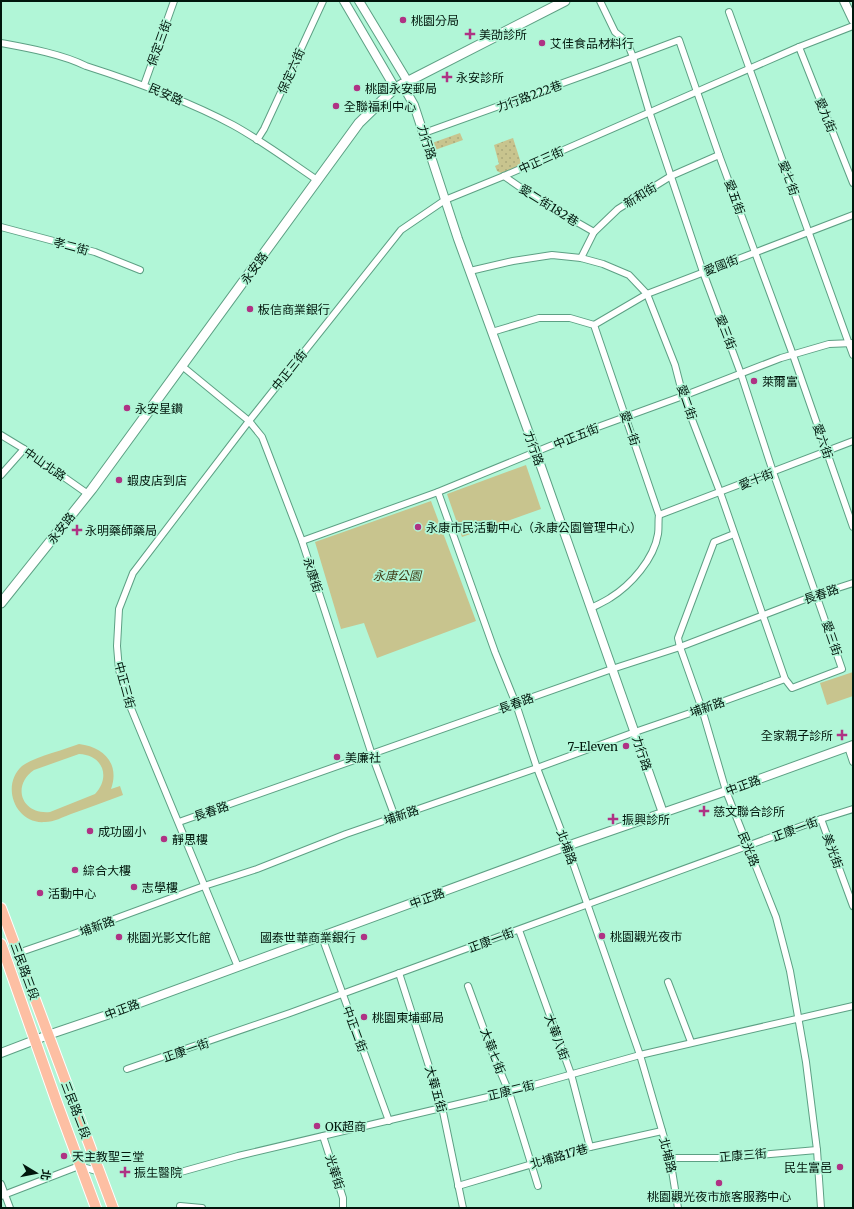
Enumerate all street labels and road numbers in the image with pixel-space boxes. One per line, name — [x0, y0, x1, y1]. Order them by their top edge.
street label: 保定三街 — [144, 18, 174, 68]
street label: 保定六街 — [274, 46, 308, 96]
street label: 力行路222巷 — [494, 77, 564, 115]
street label: 民安路 — [146, 80, 186, 108]
street label: 愛九街 — [812, 95, 840, 135]
street label: 力行路 — [414, 123, 440, 161]
street label: 中正三街 — [516, 143, 566, 177]
street label: 愛七街 — [776, 159, 802, 197]
street label: 愛五街 — [722, 178, 748, 216]
street label: 新和街 — [621, 179, 659, 211]
street label: 愛二街182巷 — [517, 181, 581, 229]
street label: 孝二街 — [52, 234, 90, 258]
street label: 永安路 — [237, 249, 271, 287]
street label: 愛國街 — [702, 252, 740, 278]
street label: 愛三街 — [713, 313, 739, 351]
street label: 中正三街 — [268, 347, 310, 393]
street label: 愛二街 — [674, 383, 700, 421]
street label: 愛一街 — [617, 409, 643, 447]
street label: 中正五街 — [551, 420, 601, 452]
street label: 愛六街 — [810, 422, 836, 460]
street label: 力行路 — [521, 429, 547, 467]
street label: 中山北路 — [21, 444, 69, 484]
street label: 愛十街 — [737, 466, 775, 492]
street label: 永安路 — [44, 509, 78, 547]
street label: 永康街 — [300, 556, 326, 594]
street label: 長春路 — [802, 581, 840, 607]
street label: 愛三街 — [819, 619, 845, 657]
street label: 中正三街 — [112, 660, 138, 710]
street label: 長春路 — [497, 690, 535, 716]
street label: 埔新路 — [688, 694, 726, 720]
street label: 力行路 — [629, 734, 655, 772]
street label: 中正路 — [724, 772, 762, 798]
street label: 長春路 — [192, 798, 230, 824]
street label: 埔新路 — [382, 802, 420, 828]
street label: 正康一街 — [770, 814, 820, 844]
street label: 北埔路 — [554, 828, 580, 866]
street label: 民光路 — [735, 829, 763, 869]
street label: 美光街 — [820, 832, 846, 870]
street label: 中正路 — [408, 885, 446, 911]
street label: 埔新路 — [78, 913, 116, 939]
street label: 正康一街 — [466, 925, 516, 955]
street label: 三民路三段 — [8, 940, 42, 1002]
street label: 中正路 — [103, 996, 141, 1022]
street label: 中正二街 — [340, 1004, 370, 1054]
street label: 大華八街 — [542, 1012, 572, 1062]
street label: 大華七街 — [477, 1026, 509, 1076]
street label: 正康一街 — [161, 1035, 211, 1065]
street label: 大華五街 — [422, 1064, 450, 1114]
street label: 正康二街 — [486, 1077, 536, 1103]
street label: 三民路二段 — [58, 1079, 94, 1141]
street label: 北埔路 — [656, 1136, 680, 1174]
street label: 北埔路17巷 — [528, 1141, 590, 1171]
street label: 正康三街 — [718, 1145, 768, 1165]
street label: 光華街 — [322, 1153, 348, 1191]

